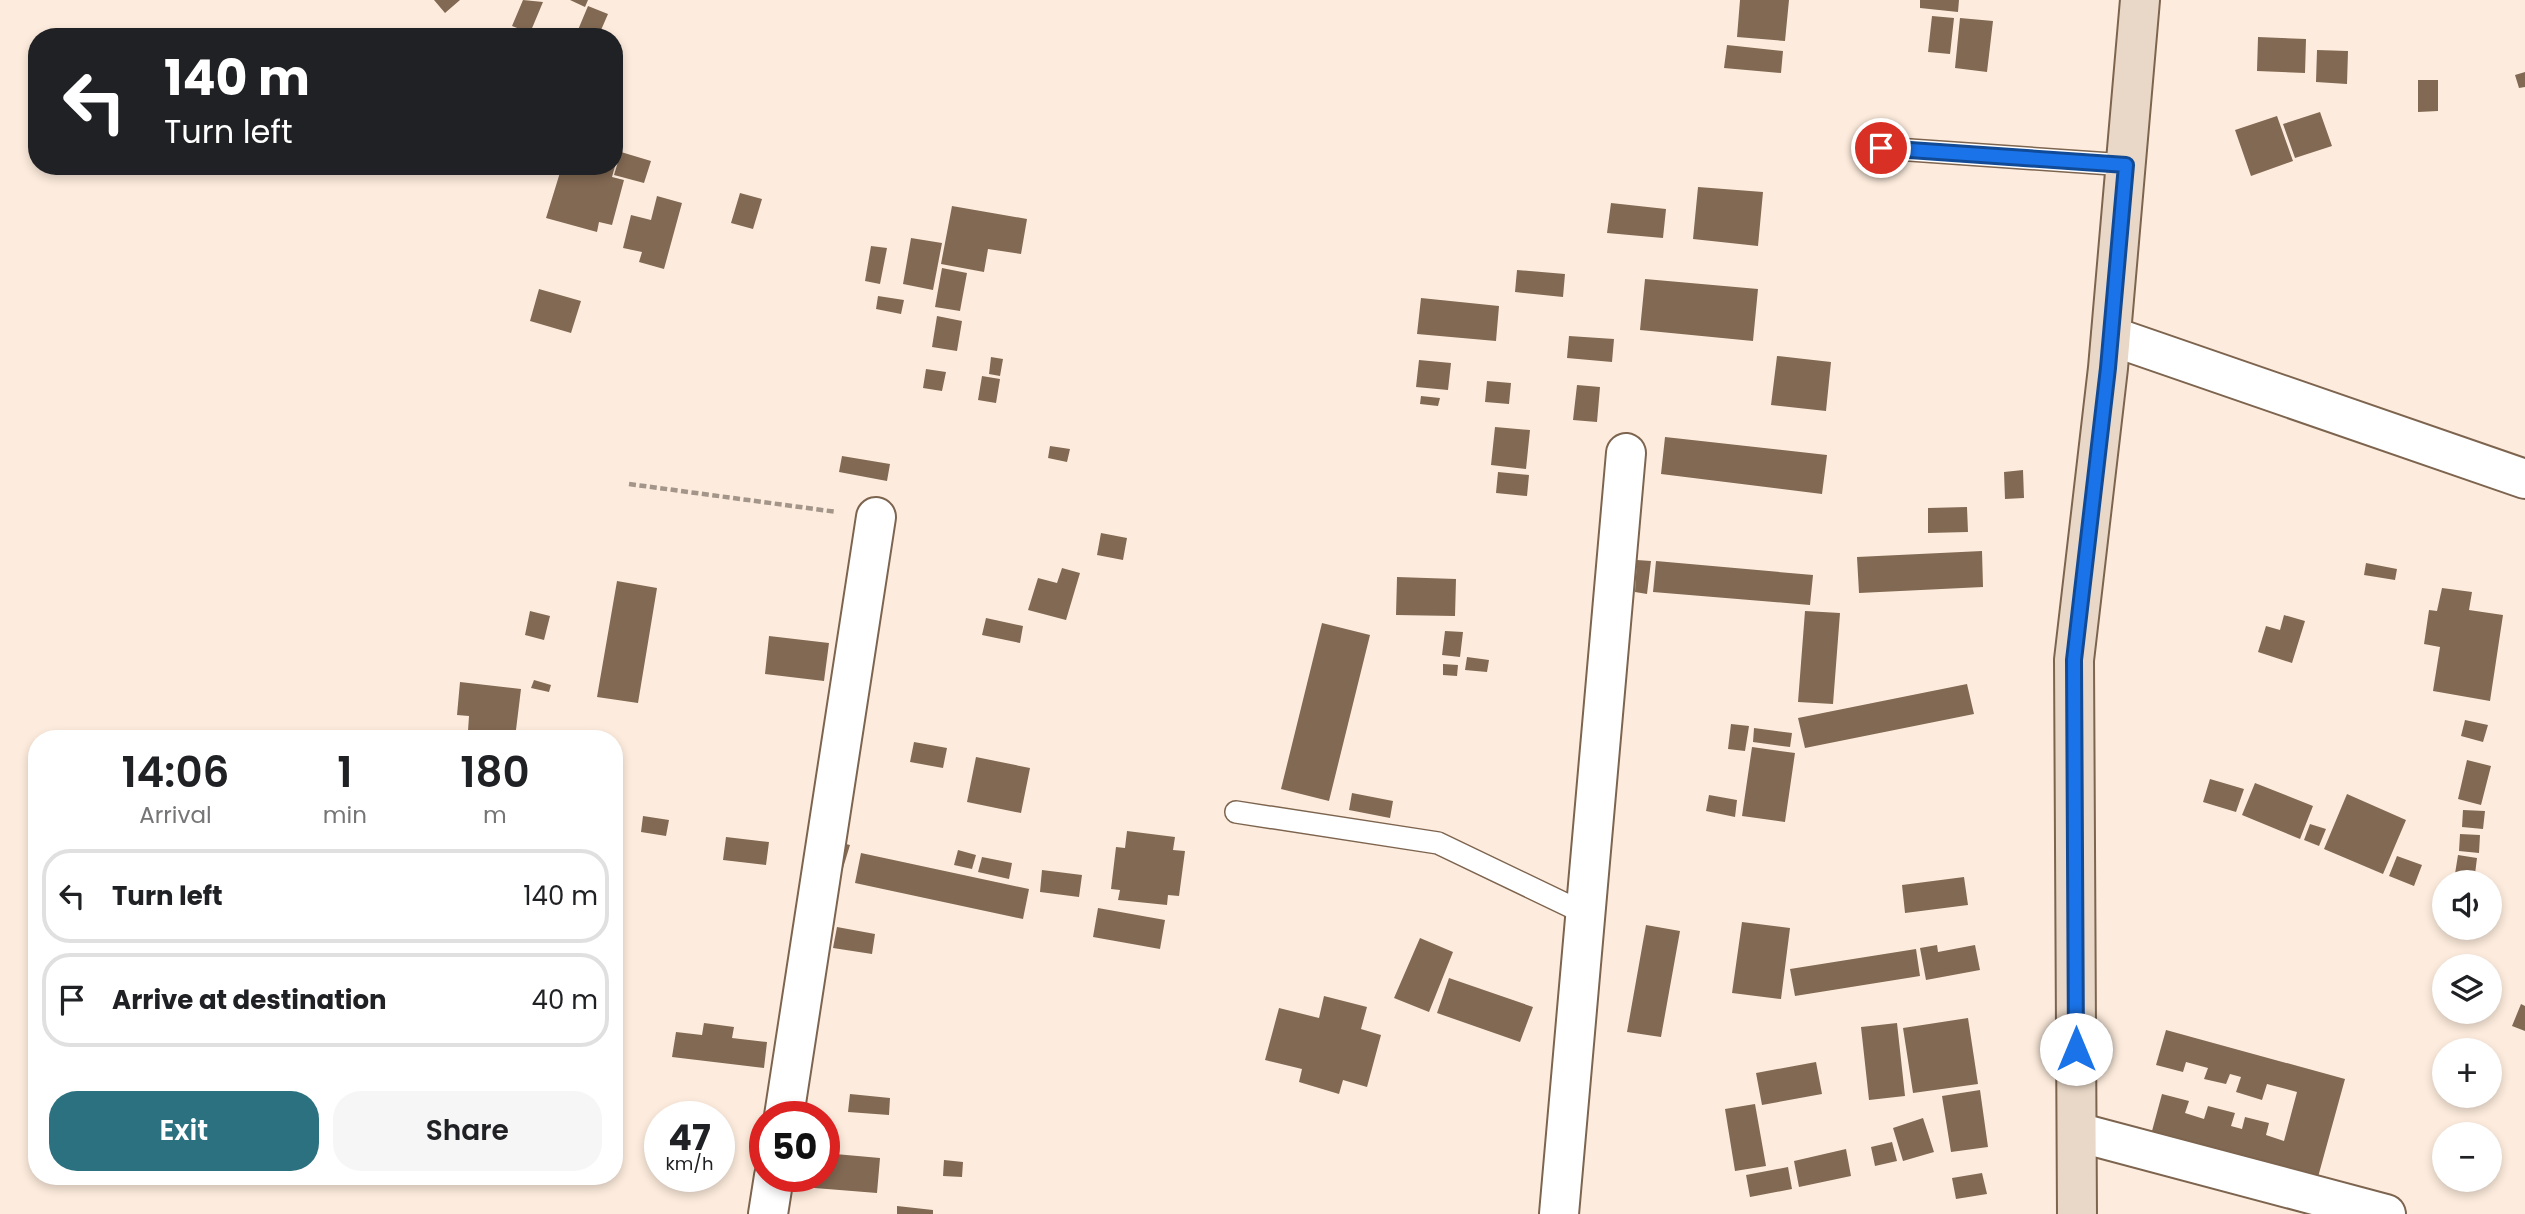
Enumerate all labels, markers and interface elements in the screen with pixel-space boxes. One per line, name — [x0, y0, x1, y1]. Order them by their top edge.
text: 140 m — [164, 44, 310, 112]
icon: left — [49, 56, 140, 147]
text: Turn left — [164, 109, 293, 154]
pin — [1851, 118, 1911, 178]
icon: arrive — [1862, 129, 1900, 167]
text: 14:06 — [121, 743, 229, 802]
text: 1 — [337, 743, 352, 802]
text: 180 — [460, 743, 530, 802]
text: Arrival — [139, 799, 212, 831]
text: min — [323, 799, 367, 831]
text: m — [483, 799, 507, 831]
map controls — [2432, 870, 2502, 1192]
button: sound — [2432, 870, 2502, 940]
icon: left — [53, 877, 91, 915]
text: Turn left — [112, 878, 223, 914]
text: 140 m — [523, 878, 598, 914]
button: layers — [2432, 954, 2502, 1024]
icon: arrive — [53, 981, 91, 1019]
text: Arrive at destination — [112, 982, 387, 1018]
text: 40 m — [532, 982, 598, 1018]
position arrow — [2039, 1012, 2113, 1086]
button: + — [2432, 1038, 2502, 1108]
button: Exit — [49, 1091, 319, 1171]
button: Share — [333, 1091, 602, 1171]
speed limit sign: 50 — [749, 1101, 840, 1192]
text: 47 — [668, 1113, 711, 1162]
button: − — [2432, 1122, 2502, 1192]
text: km/h — [666, 1151, 713, 1176]

